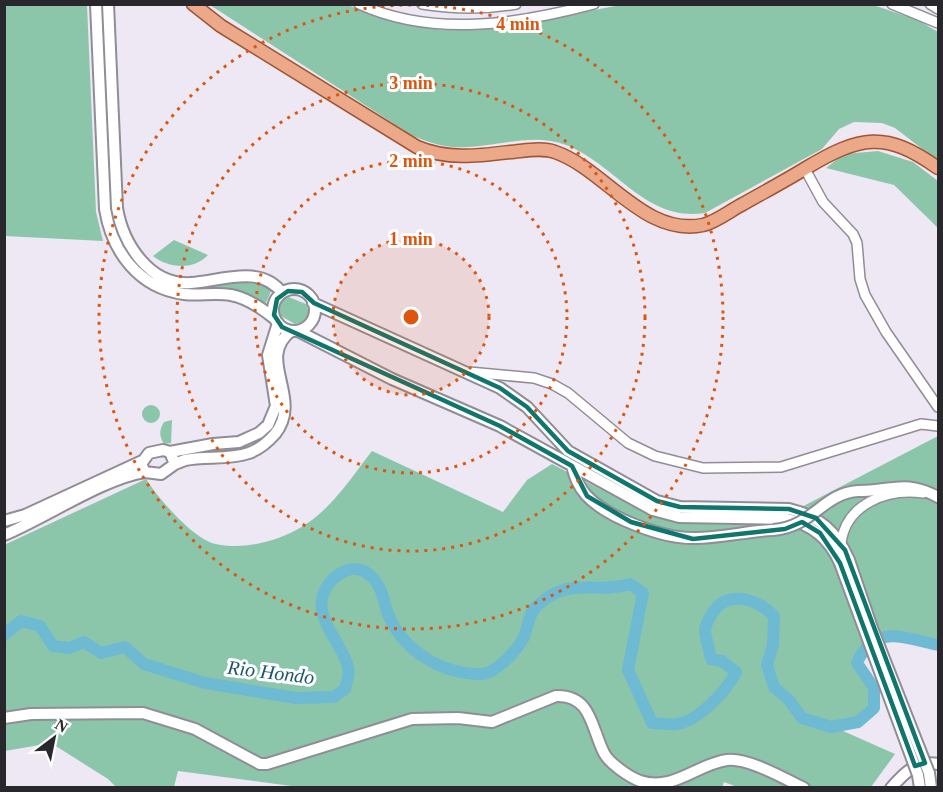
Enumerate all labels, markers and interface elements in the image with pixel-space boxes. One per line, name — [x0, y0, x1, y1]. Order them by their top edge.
text: 4 min — [496, 14, 540, 34]
text: 3 min — [389, 73, 433, 93]
text: 2 min — [389, 151, 433, 171]
text: 1 min — [389, 229, 433, 249]
centre of rings — [401, 307, 421, 327]
water label: Rio Hondo — [225, 656, 316, 688]
north arrow — [24, 708, 84, 768]
text: N — [52, 715, 71, 736]

